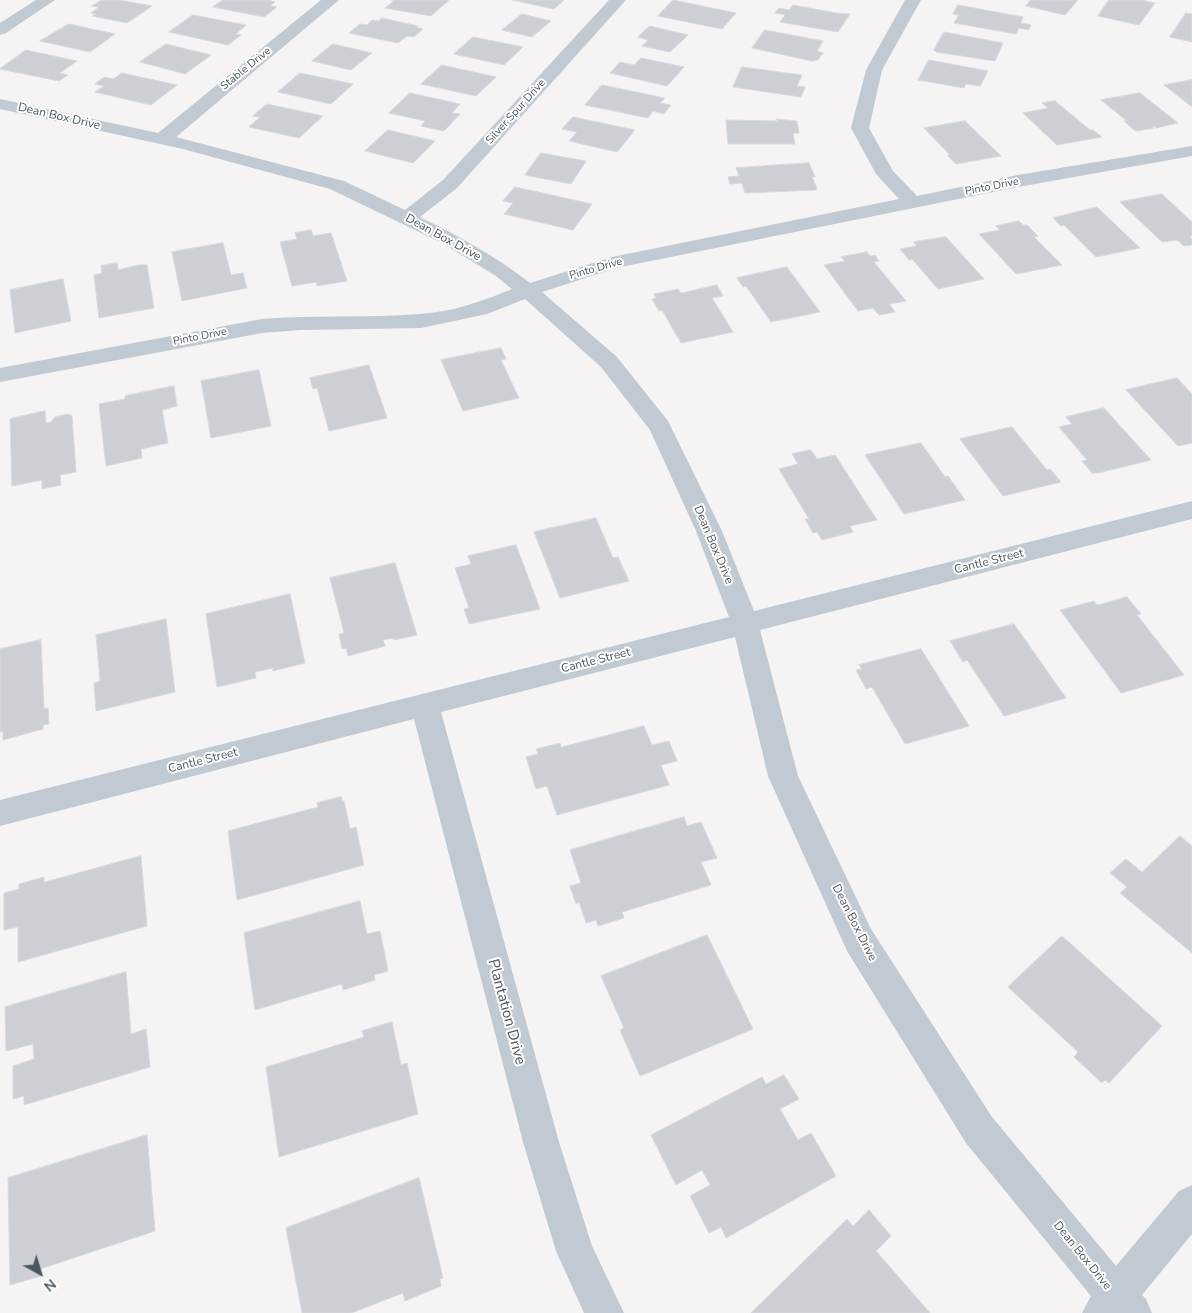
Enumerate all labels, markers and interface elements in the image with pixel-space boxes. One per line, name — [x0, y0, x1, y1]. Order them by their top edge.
street label: Stable Drive — [218, 45, 274, 93]
street label: Silver Spur Drive — [483, 77, 549, 147]
street label: Dean Box Drive — [16, 101, 102, 133]
street label: Pinto Drive — [964, 175, 1020, 199]
street label: Dean Box Drive — [403, 211, 483, 265]
street label: Pinto Drive — [568, 255, 624, 283]
street label: Pinto Drive — [172, 325, 228, 349]
street label: Dean Box Drive — [690, 504, 736, 586]
street label: Cantle Street — [953, 546, 1025, 578]
street label: Cantle Street — [560, 645, 632, 677]
street label: Cantle Street — [167, 745, 239, 777]
street label: Dean Box Drive — [829, 882, 879, 964]
street label: Plantation Drive — [483, 957, 529, 1067]
street label: Dean Box Drive — [1050, 1219, 1114, 1293]
north arrow — [15, 1248, 65, 1298]
text: N — [40, 1274, 60, 1296]

